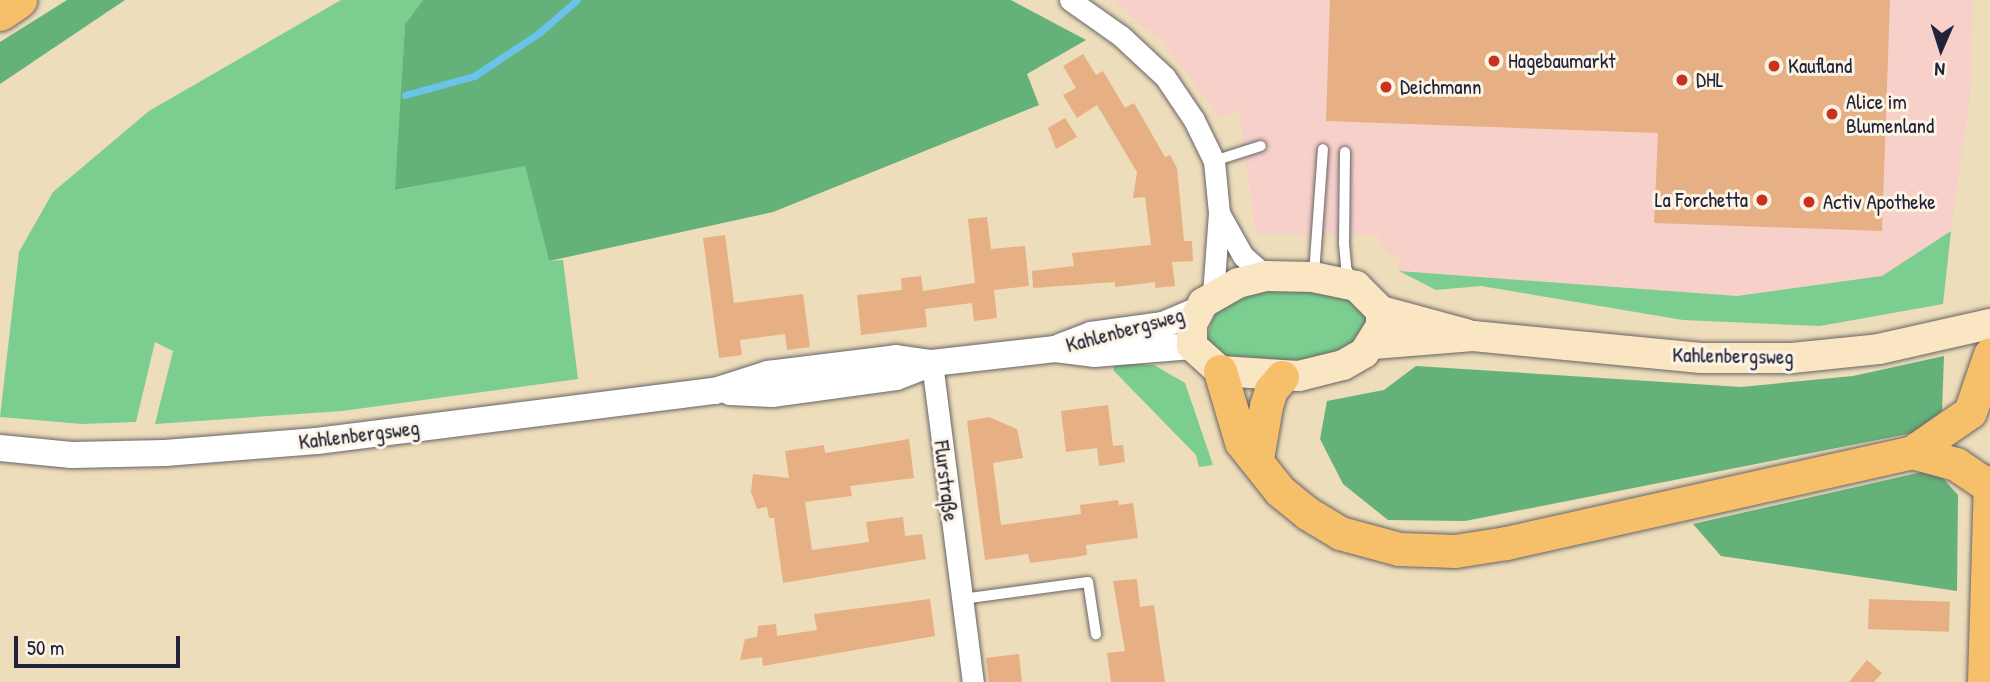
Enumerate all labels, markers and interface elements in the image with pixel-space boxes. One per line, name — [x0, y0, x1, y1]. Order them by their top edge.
north arrow — [1906, 14, 1976, 84]
place label: Hagebaumarkt — [1508, 48, 1616, 74]
marker: Hagebaumarkt — [1486, 53, 1502, 69]
place label: Kaufland — [1788, 53, 1852, 79]
text: N — [1934, 57, 1946, 83]
marker: Kaufland — [1766, 58, 1782, 74]
place label: DHL — [1696, 67, 1724, 93]
marker: DHL — [1674, 72, 1690, 88]
place label: Deichmann — [1400, 74, 1482, 100]
marker: Deichmann — [1378, 79, 1394, 95]
place label: Alice im Blumenland — [1846, 89, 1934, 139]
marker: Alice im Blumenland — [1824, 106, 1840, 122]
place label: La Forchetta — [1655, 187, 1748, 213]
place label: Activ Apotheke — [1823, 189, 1936, 215]
marker: La Forchetta — [1754, 192, 1770, 208]
marker: Activ Apotheke — [1801, 194, 1817, 210]
street label: Kahlenbergsweg — [1063, 302, 1187, 358]
street label: Kahlenbergsweg — [1672, 342, 1794, 370]
street label: Kahlenbergsweg — [297, 415, 421, 455]
street label: Flurstraße — [929, 439, 963, 523]
scale bar — [18, 622, 184, 666]
text: 50 m — [27, 633, 64, 662]

